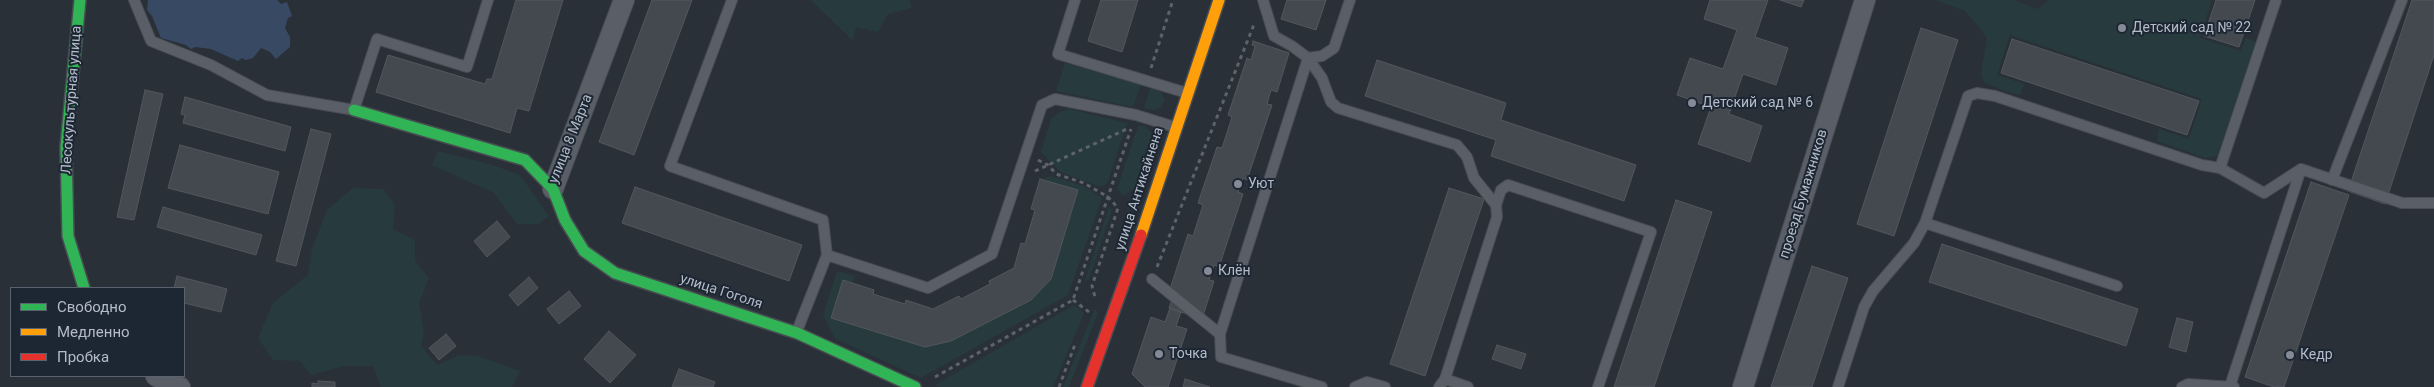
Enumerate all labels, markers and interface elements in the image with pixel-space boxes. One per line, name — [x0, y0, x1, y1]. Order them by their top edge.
place label: Детский сад № 22 — [2132, 20, 2251, 36]
marker: Детский сад № 22 — [2116, 22, 2128, 34]
street label: Лесокультурная улица — [58, 25, 86, 175]
street label: улица 8 Марта — [545, 92, 597, 186]
place label: Детский сад № 6 — [1702, 95, 1813, 111]
marker: Детский сад № 6 — [1686, 97, 1698, 109]
street label: улица Антикайнена — [1112, 125, 1168, 253]
street label: проезд Бумажников — [1776, 127, 1832, 261]
place label: Уют — [1248, 176, 1274, 192]
marker: Уют — [1232, 178, 1244, 190]
place label: Клён — [1218, 263, 1251, 279]
marker: Клён — [1202, 265, 1214, 277]
street label: улица Гоголя — [678, 271, 764, 313]
legend — [10, 287, 185, 377]
text: Свободно — [57, 298, 126, 316]
text: Медленно — [57, 323, 130, 341]
place label: Точка — [1169, 346, 1207, 362]
place label: Кедр — [2300, 347, 2333, 363]
text: Пробка — [57, 348, 109, 366]
marker: Точка — [1153, 348, 1165, 360]
marker: Кедр — [2284, 349, 2296, 361]

